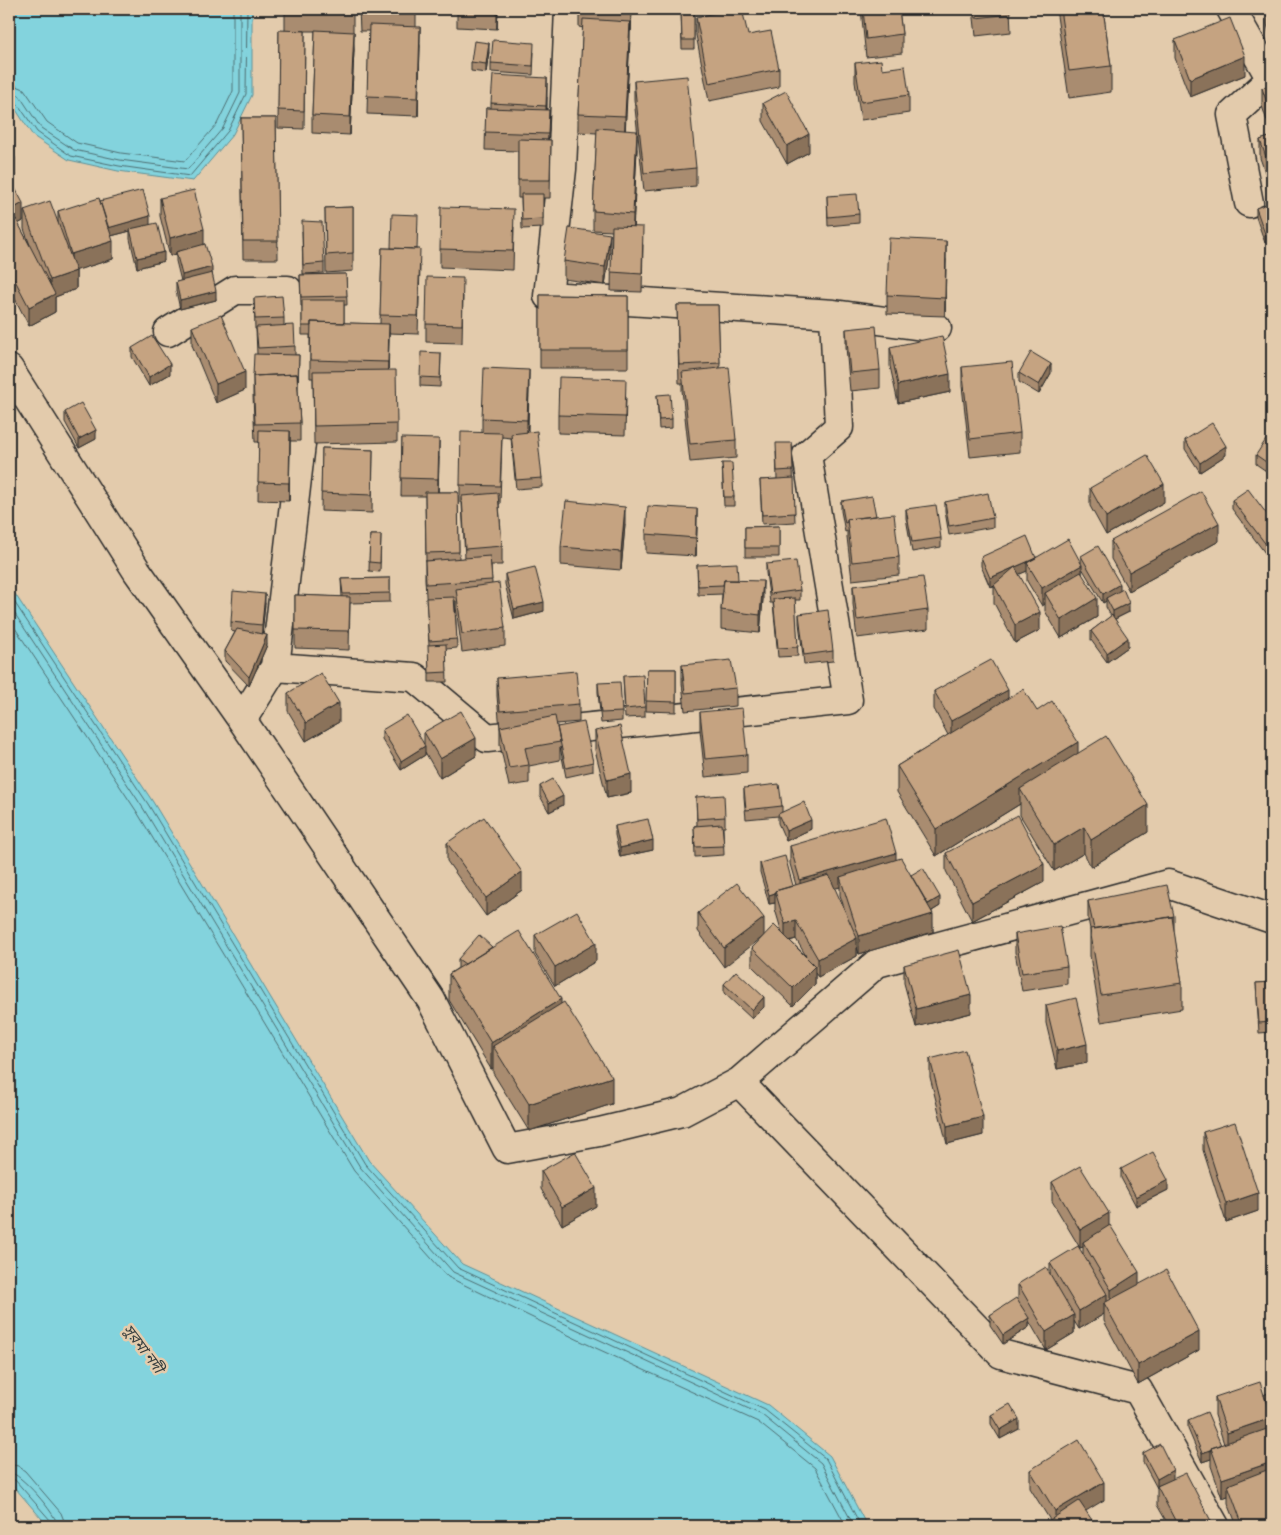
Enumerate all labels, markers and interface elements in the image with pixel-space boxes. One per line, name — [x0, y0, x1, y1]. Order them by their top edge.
water label: সুরমা নদী — [119, 1321, 169, 1379]

